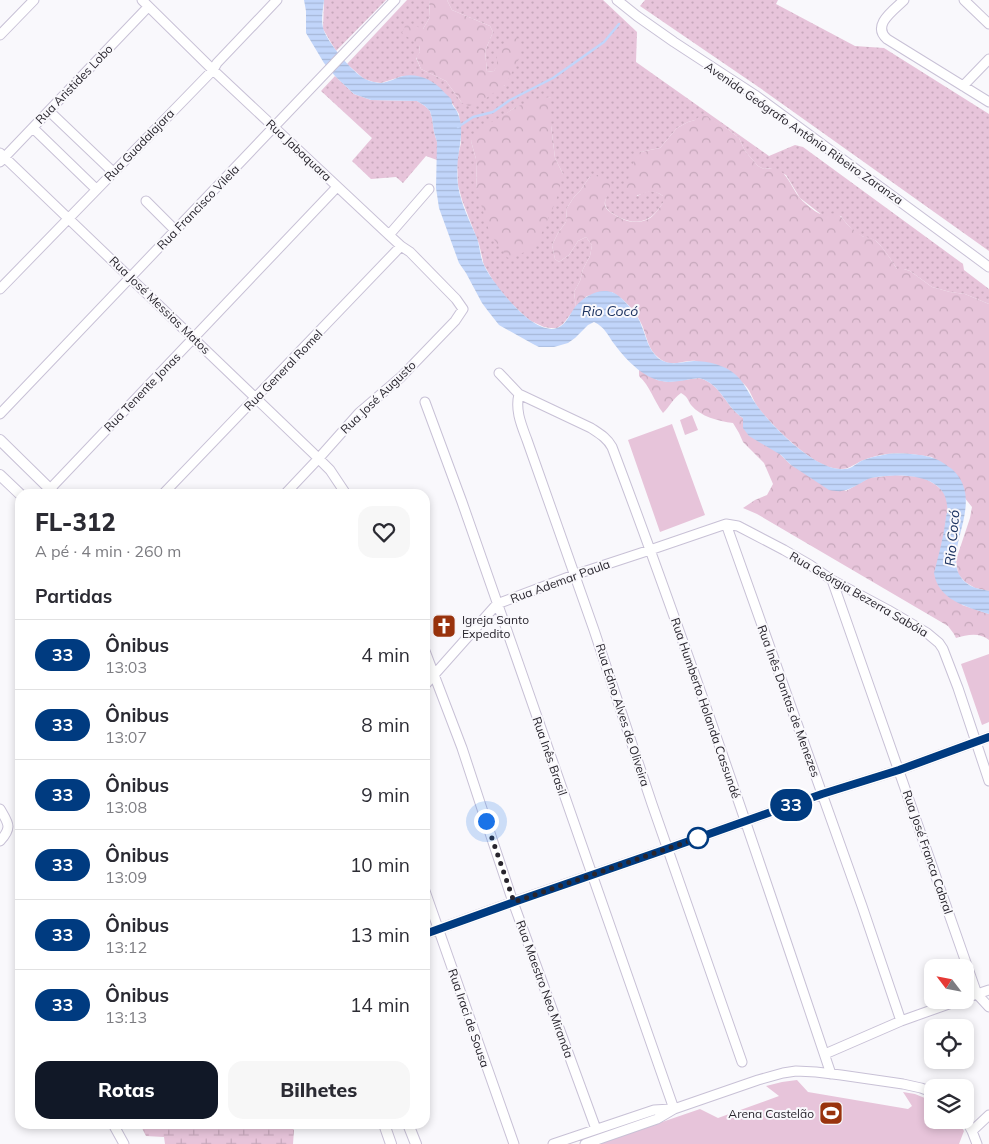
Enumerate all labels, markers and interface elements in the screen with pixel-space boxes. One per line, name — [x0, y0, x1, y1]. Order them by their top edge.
street label: Rua Aristides Lobo — [32, 41, 116, 127]
street label: Avenida Geógrafo Antônio Ribeiro Zaranza — [702, 59, 906, 207]
street label: Rua Guadalajara — [101, 106, 177, 184]
street label: Rua Jabaquara — [263, 116, 335, 184]
street label: Rua Francisco Vilela — [154, 162, 242, 252]
street label: Rua José Messias Matos — [106, 253, 214, 357]
water label: Rio Cocó — [582, 302, 638, 320]
street label: Rua General Romel — [240, 326, 326, 414]
street label: Rua Tenente Jonas — [101, 349, 183, 435]
street label: Rua José Augusto — [337, 357, 419, 437]
button: heart — [358, 506, 410, 558]
text: FL-312 — [35, 507, 116, 537]
water label: Rio Cocó — [941, 509, 963, 567]
text: A pé · 4 min · 260 m — [35, 541, 181, 561]
street label: Rua Geórgia Bezerra Sabóia — [787, 548, 931, 640]
street label: Rua Ademar Paula — [508, 556, 612, 606]
text: Partidas — [35, 584, 112, 608]
place label: Igreja Santo Expedito — [462, 612, 529, 641]
church icon: Igreja Santo Expedito — [431, 613, 457, 639]
street label: Rua Humberto Holanda Cassundé — [668, 616, 744, 800]
street label: Rua Inês Dantas de Menezes — [754, 623, 824, 779]
text: Ônibus — [105, 633, 169, 657]
street label: Rua Edno Alves de Oliveira — [593, 642, 653, 788]
text: 33 — [52, 643, 73, 666]
text: 4 min — [361, 643, 410, 667]
text: 13:03 — [105, 657, 147, 677]
text: Ônibus — [105, 703, 169, 727]
text: 33 — [52, 713, 73, 736]
text: 8 min — [361, 713, 410, 737]
street label: Rua Inês Brasil — [529, 714, 571, 798]
text: 13:07 — [105, 727, 147, 747]
text: Ônibus — [105, 773, 169, 797]
text: 33 — [52, 783, 73, 806]
text: 9 min — [361, 783, 410, 807]
street label: Rua José Franca Cabral — [900, 788, 956, 916]
line badge: 33 — [768, 789, 814, 821]
text: 33 — [780, 793, 802, 816]
text: 13:08 — [105, 797, 147, 817]
your location — [474, 809, 499, 834]
unlabelled marker — [687, 827, 709, 849]
text: Ônibus — [105, 843, 169, 867]
text: 33 — [52, 853, 73, 876]
text: 10 min — [350, 853, 410, 877]
text: 13:09 — [105, 867, 147, 887]
text: Ônibus — [105, 913, 169, 937]
street label: Rua Maestro Neo Miranda — [513, 918, 577, 1060]
text: 33 — [52, 923, 73, 946]
text: 13 min — [350, 923, 410, 947]
text: 13:12 — [105, 937, 147, 957]
north arrow — [924, 959, 974, 1009]
map controls — [924, 959, 974, 1129]
street label: Rua Iraci de Sousa — [445, 967, 493, 1069]
text: Ônibus — [105, 983, 169, 1007]
text: 33 — [52, 993, 73, 1016]
text: 14 min — [350, 993, 410, 1017]
text: 13:13 — [105, 1007, 147, 1027]
button: locate — [924, 1019, 974, 1069]
button: Rotas — [35, 1061, 218, 1119]
button: Bilhetes — [228, 1061, 410, 1119]
button: layers — [924, 1079, 974, 1129]
sports icon: Arena Castelão — [818, 1100, 844, 1126]
place label: Arena Castelão — [728, 1106, 814, 1121]

